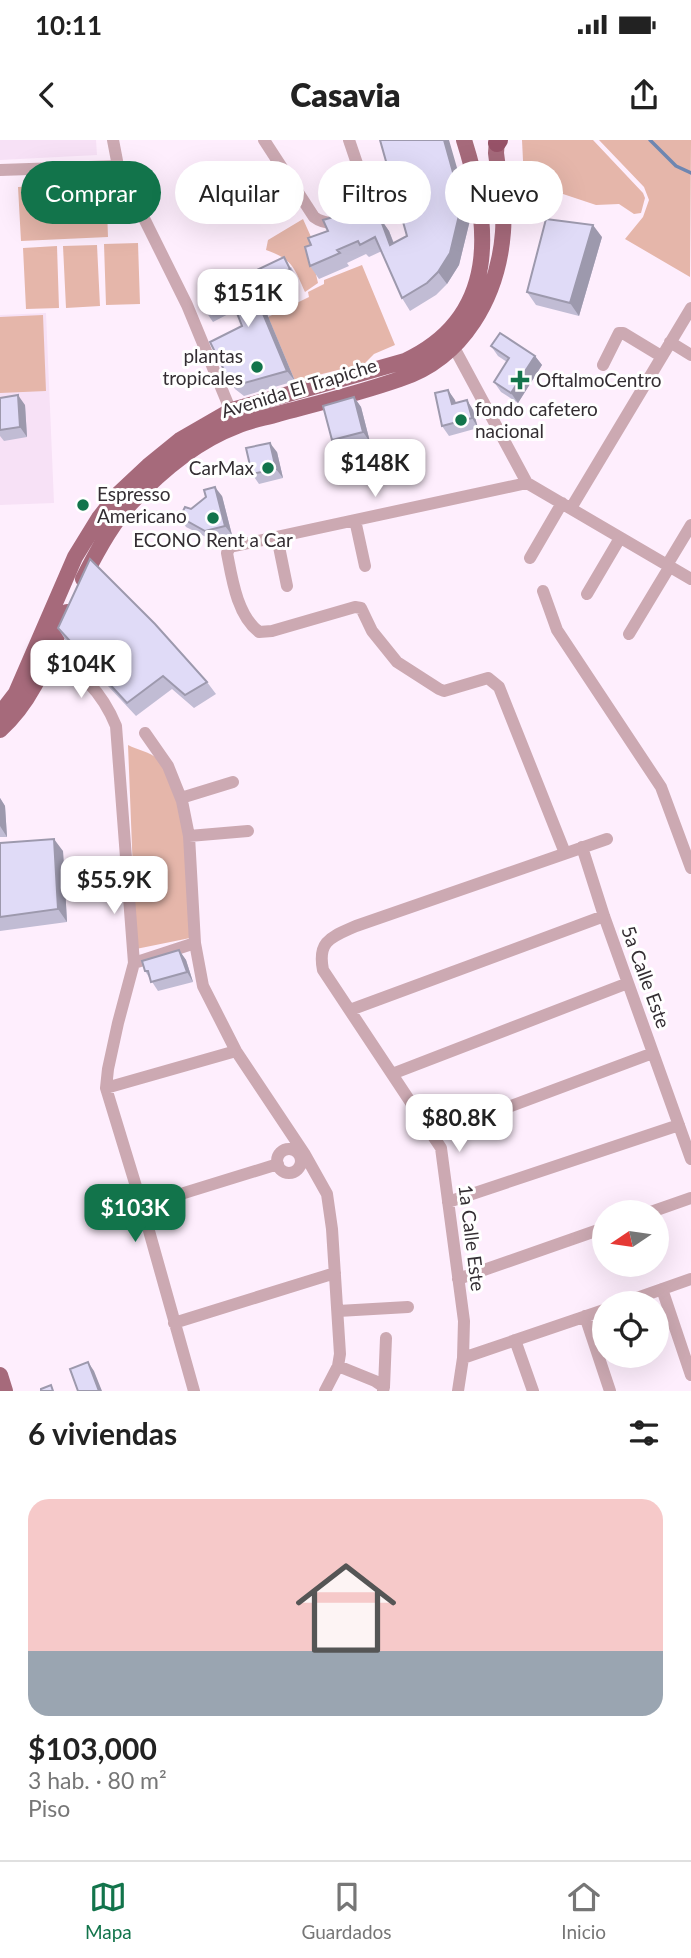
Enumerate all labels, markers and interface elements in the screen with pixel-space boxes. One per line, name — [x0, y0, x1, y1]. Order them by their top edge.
text: 10:11 — [35, 9, 102, 41]
text: Casavia — [290, 75, 401, 114]
icon: back — [28, 76, 66, 114]
icon: share — [625, 76, 663, 114]
chip: Comprar — [21, 161, 161, 224]
chip: Alquilar — [175, 161, 304, 224]
chip: Filtros — [318, 161, 431, 224]
chip: Nuevo — [445, 161, 563, 224]
pin: $151K — [199, 270, 297, 329]
text: $151K — [213, 278, 283, 306]
place label: plantas tropicales — [162, 344, 243, 389]
street label: Avenida El Trapiche — [218, 353, 380, 422]
marker: plantas tropicales — [249, 359, 265, 375]
place label: OftalmoCentro — [536, 368, 661, 391]
marker: OftalmoCentro — [510, 370, 530, 390]
place label: fondo cafetero nacional — [475, 397, 598, 442]
marker: fondo cafetero nacional — [453, 412, 469, 428]
pin: $148K — [326, 440, 424, 499]
text: $148K — [340, 448, 410, 476]
place label: CarMax — [189, 456, 255, 479]
marker: CarMax — [260, 460, 276, 476]
place label: Espresso Americano — [97, 482, 187, 527]
marker: Espresso Americano — [75, 497, 91, 513]
marker: ECONO Rent a Car — [205, 510, 221, 526]
place label: ECONO Rent a Car — [133, 528, 293, 551]
pin: $104K — [32, 640, 130, 700]
text: $104K — [46, 649, 116, 677]
pin: $55.9K — [57, 856, 171, 916]
text: $55.9K — [77, 865, 151, 893]
street label: 5a Calle Este — [617, 923, 676, 1031]
pin: $80.8K — [402, 1094, 516, 1154]
text: $80.8K — [422, 1103, 496, 1131]
street label: 1a Calle Este — [455, 1183, 490, 1293]
pin: $103K — [86, 1184, 184, 1244]
text: $103K — [100, 1193, 170, 1221]
north arrow — [592, 1200, 668, 1278]
map controls — [592, 1200, 669, 1368]
button: locate — [592, 1291, 669, 1368]
icon: filters — [625, 1414, 663, 1452]
text: 6 viviendas — [28, 1415, 177, 1451]
icon: home — [283, 1545, 409, 1671]
text: $103,000 — [28, 1730, 157, 1766]
text: 3 hab. · 80 m² — [28, 1766, 167, 1794]
text: Piso — [28, 1794, 70, 1822]
tab: Mapa — [85, 1878, 132, 1943]
tab: Guardados — [302, 1878, 392, 1943]
tab: Inicio — [561, 1878, 606, 1943]

